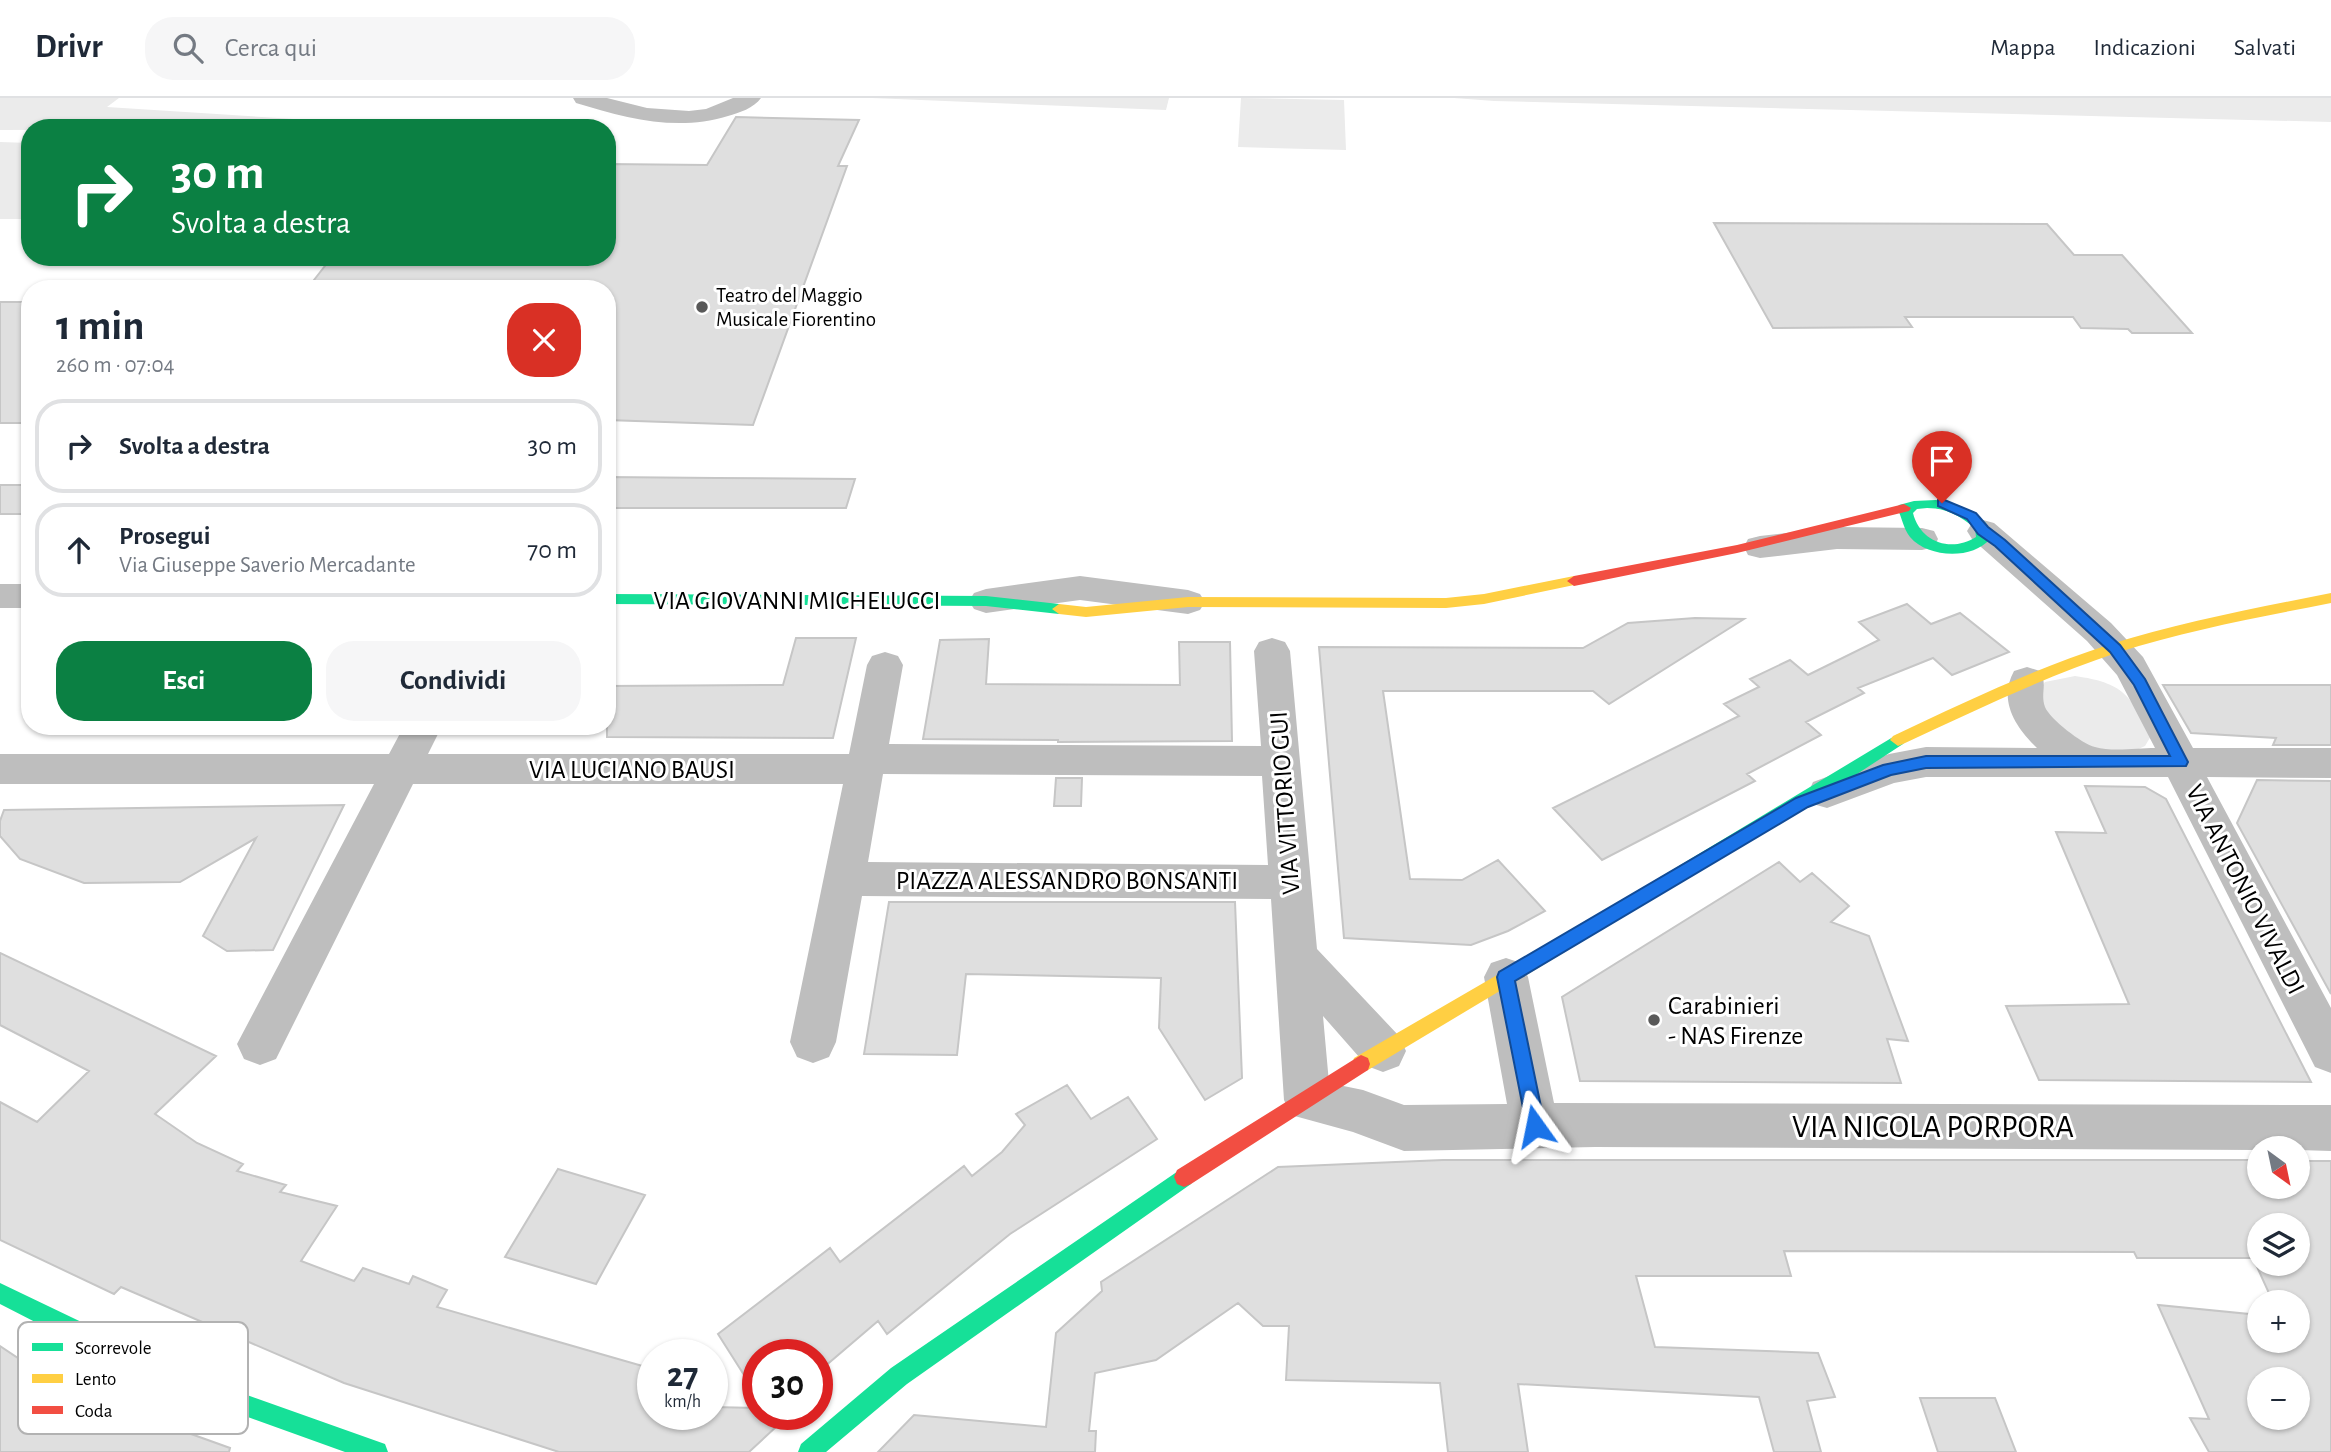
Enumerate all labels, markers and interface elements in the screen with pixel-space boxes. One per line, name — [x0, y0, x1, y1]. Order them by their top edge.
search box — [145, 17, 635, 80]
icon: search — [169, 29, 207, 67]
text: Drivr — [35, 31, 103, 64]
text: Cerca qui — [225, 35, 317, 61]
text: Mappa — [1990, 36, 2055, 60]
text: Indicazioni — [2093, 36, 2196, 60]
text: Salvati — [2234, 36, 2296, 60]
icon: right — [56, 147, 147, 238]
text: 30 m — [171, 149, 265, 198]
text: Svolta a destra — [171, 207, 351, 239]
place label: Teatro del Maggio Musicale Fiorentino — [716, 285, 876, 330]
marker: Teatro del Maggio Musicale Fiorentino — [694, 299, 710, 315]
button: close — [507, 303, 581, 377]
text: 1 min — [56, 305, 145, 347]
text: 260 m · 07:04 — [56, 354, 175, 377]
icon: right — [60, 427, 98, 465]
pin — [1912, 431, 1972, 503]
text: Svolta a destra — [119, 433, 270, 459]
text: 30 m — [527, 433, 577, 459]
icon: arrive — [1923, 442, 1961, 480]
text: Prosegui — [119, 523, 210, 549]
icon: ahead — [60, 531, 98, 569]
text: 70 m — [527, 537, 577, 563]
text: Via Giuseppe Saverio Mercadante — [119, 554, 416, 577]
street label: VIA GIOVANNI MICHELUCCI — [653, 588, 941, 614]
button: Esci — [56, 641, 312, 721]
button: Condividi — [326, 641, 581, 721]
street label: VIA VITTORIO GUI — [1266, 710, 1304, 896]
street label: VIA LUCIANO BAUSI — [529, 757, 735, 783]
street label: VIA ANTONIO VIVALDI — [2181, 780, 2309, 999]
street label: PIAZZA ALESSANDRO BONSANTI — [896, 868, 1238, 894]
place label: Carabinieri - NAS Firenze — [1668, 993, 1803, 1049]
marker: Carabinieri - NAS Firenze — [1646, 1012, 1662, 1028]
position arrow — [1498, 1089, 1572, 1163]
street label: VIA NICOLA PORPORA — [1792, 1111, 2074, 1143]
north arrow — [2247, 1136, 2310, 1199]
map controls — [2247, 1136, 2310, 1430]
button: layers — [2247, 1213, 2310, 1276]
button: + — [2247, 1290, 2310, 1353]
legend — [18, 1322, 248, 1434]
text: Scorrevole — [75, 1339, 152, 1358]
speed limit sign: 30 — [742, 1339, 833, 1430]
text: 27 — [667, 1358, 698, 1393]
button: − — [2247, 1367, 2310, 1430]
text: Lento — [75, 1370, 116, 1389]
text: km/h — [664, 1393, 701, 1411]
text: Coda — [75, 1402, 113, 1421]

